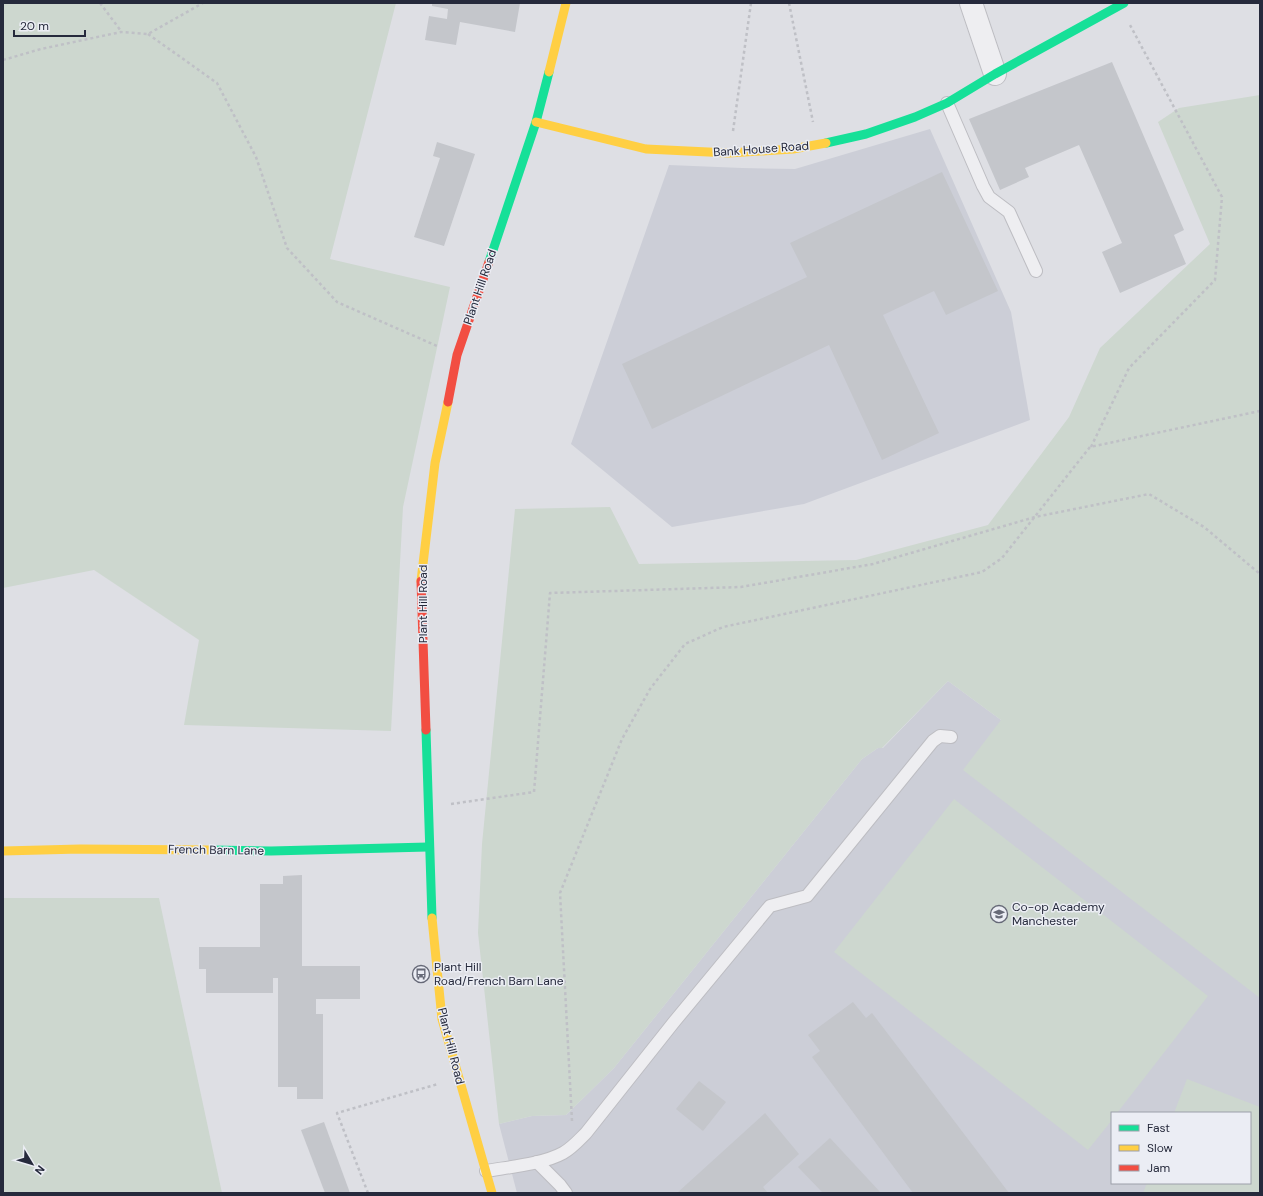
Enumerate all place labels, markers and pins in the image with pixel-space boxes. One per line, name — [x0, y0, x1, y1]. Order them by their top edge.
place label: Co-op Academy Manchester — [1012, 899, 1105, 929]
school or university icon: Co-op Academy Manchester — [989, 904, 1009, 924]
place label: Plant Hill Road/French Barn Lane — [434, 959, 564, 989]
bus stop icon: Plant Hill Road/French Barn Lane — [411, 964, 431, 984]

